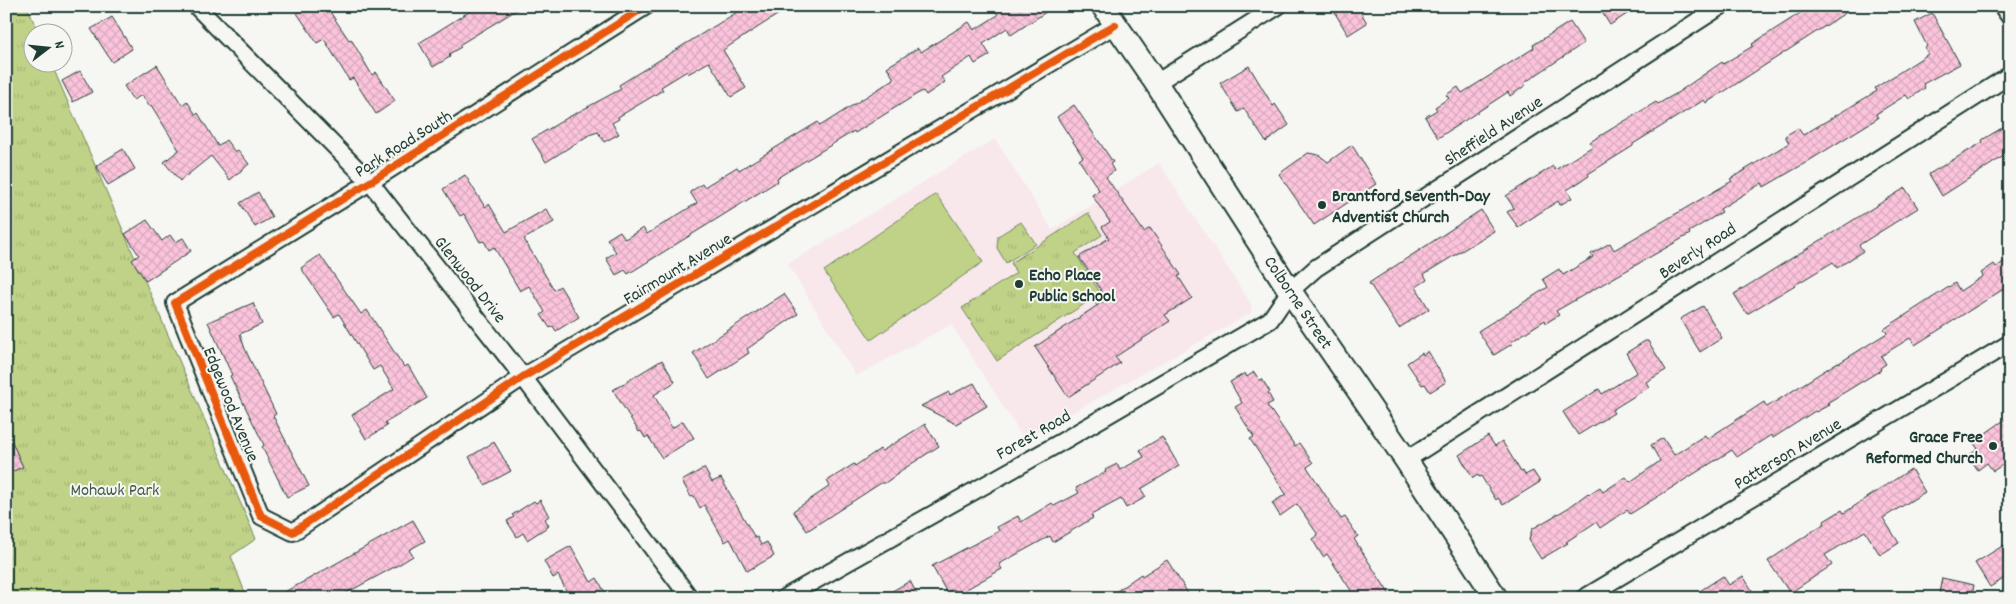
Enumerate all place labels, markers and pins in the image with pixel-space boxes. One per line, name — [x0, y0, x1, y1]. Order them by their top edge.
place label: Brantford Seventh-Day Adventist Church — [1332, 185, 1491, 231]
marker: Brantford Seventh-Day Adventist Church — [1316, 199, 1328, 211]
place label: Echo Place Public School — [1029, 264, 1116, 310]
marker: Echo Place Public School — [1013, 278, 1025, 290]
place label: Grace Free Reformed Church — [1865, 426, 1983, 472]
marker: Grace Free Reformed Church — [1987, 440, 1999, 452]

